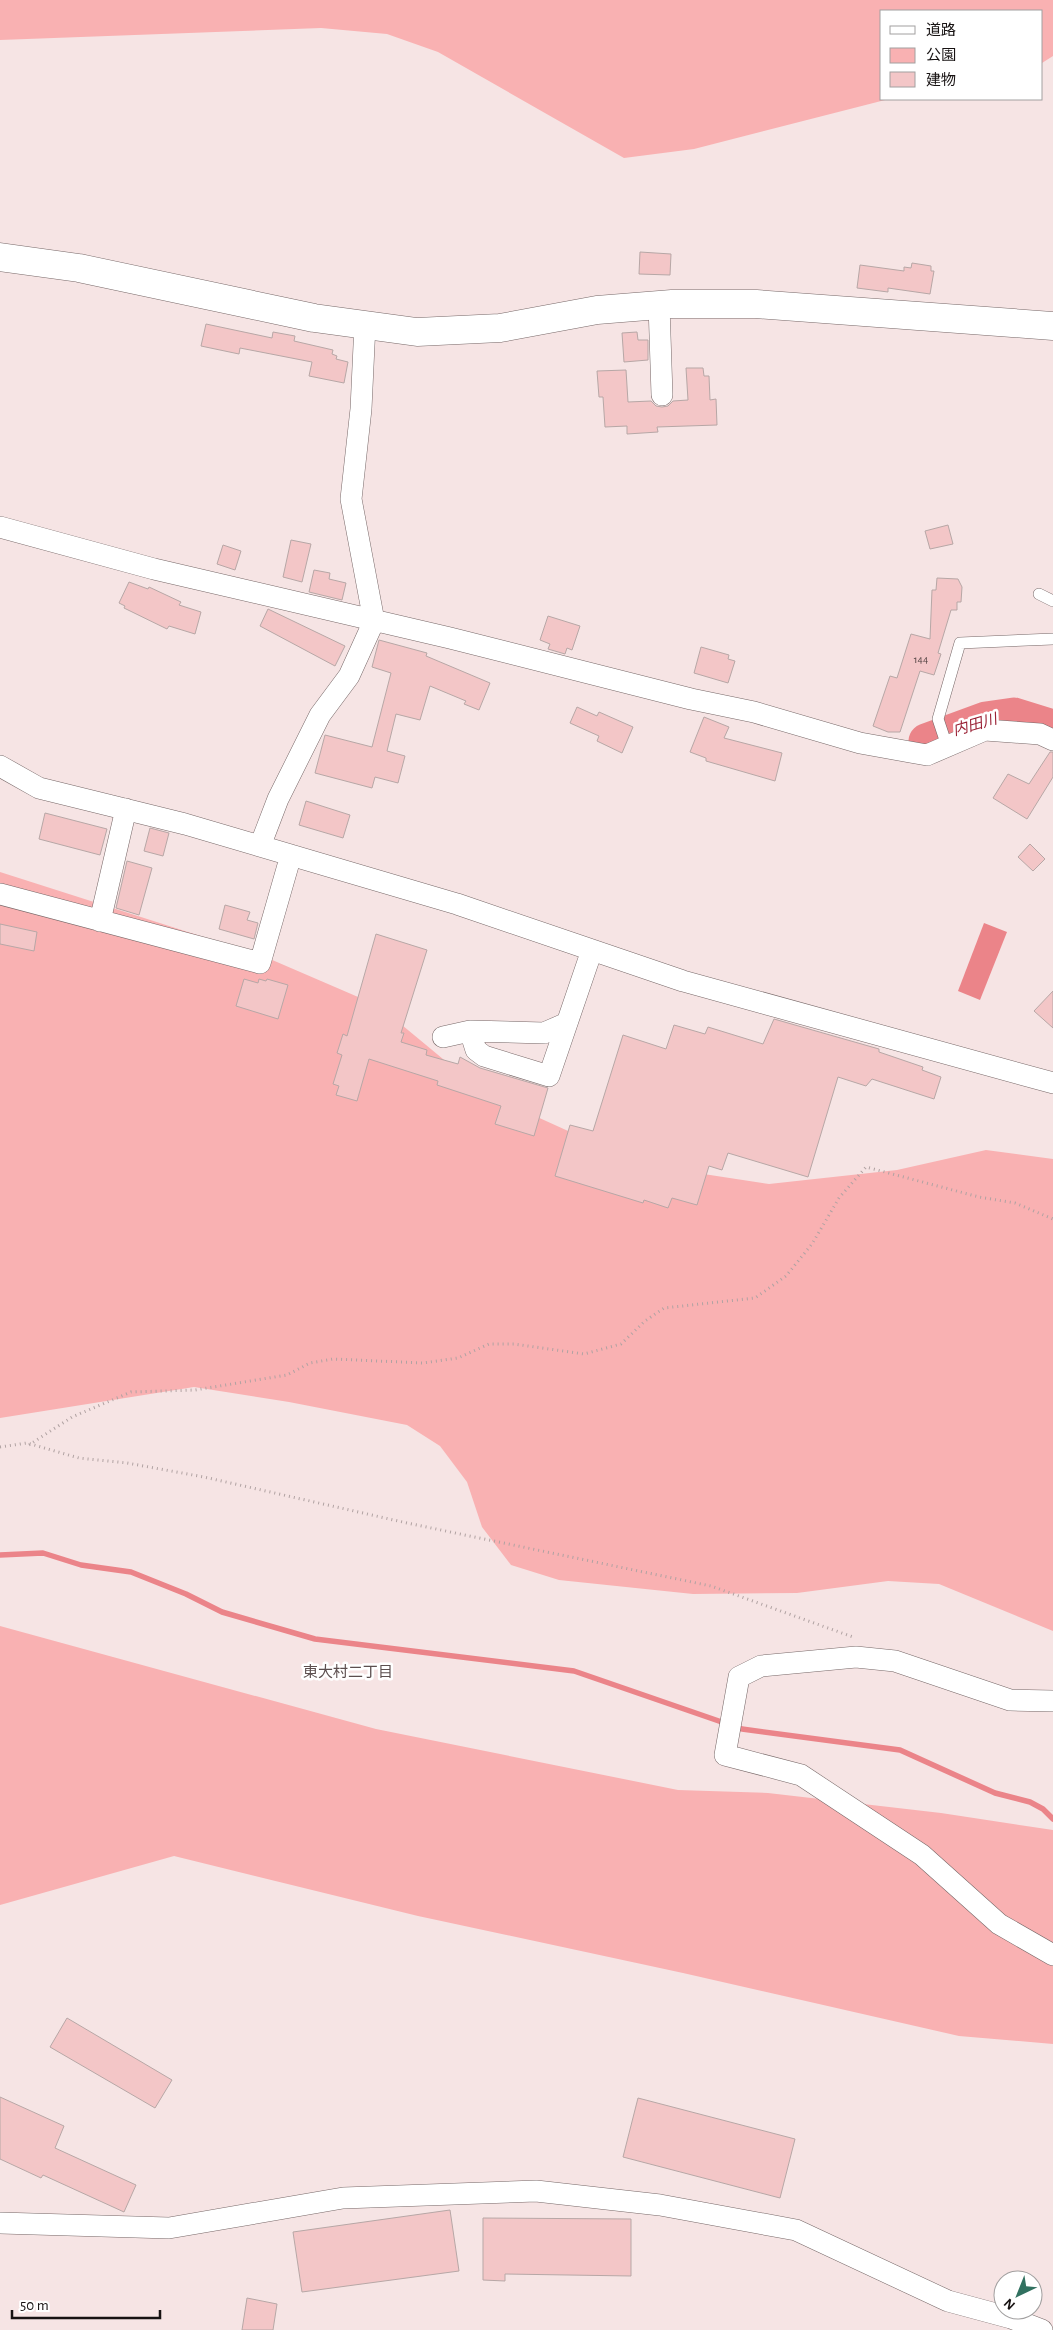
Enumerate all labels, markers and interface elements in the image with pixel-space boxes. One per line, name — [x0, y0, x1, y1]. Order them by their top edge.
legend — [880, 10, 1043, 100]
text: 道路 — [926, 22, 956, 38]
text: 公園 — [926, 47, 956, 63]
text: 建物 — [926, 72, 956, 88]
house number: 144 — [914, 654, 928, 665]
water label: 内田川 — [951, 710, 1001, 738]
district label: 東大村二丁目 — [303, 1663, 393, 1680]
north arrow — [993, 2270, 1043, 2320]
scale bar — [12, 2288, 160, 2320]
text: N — [1001, 2295, 1018, 2312]
text: 50 m — [20, 2298, 49, 2313]

